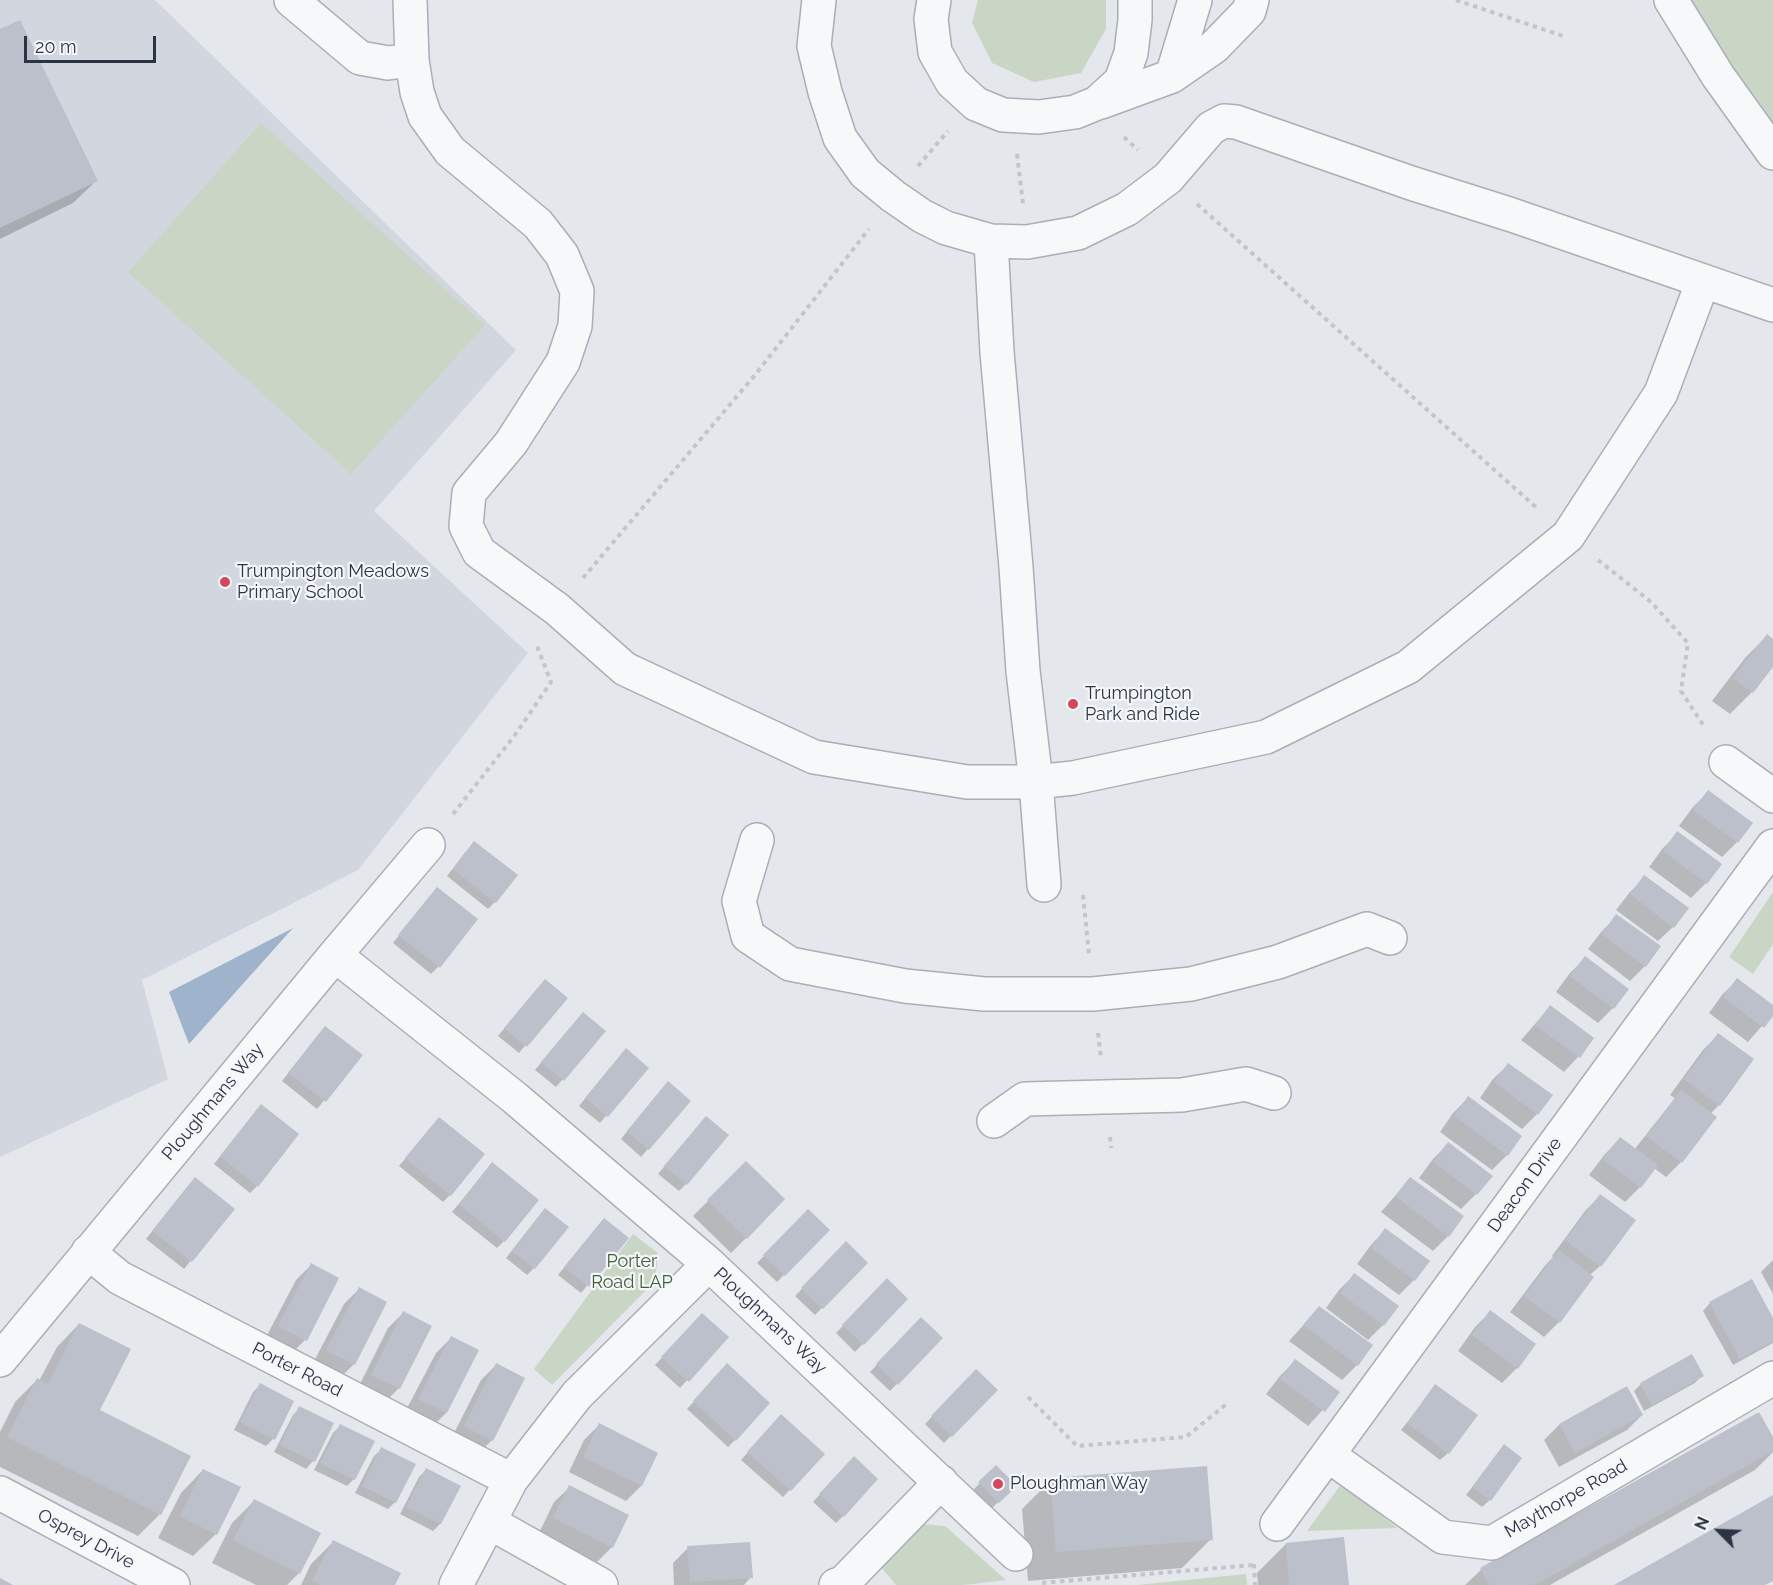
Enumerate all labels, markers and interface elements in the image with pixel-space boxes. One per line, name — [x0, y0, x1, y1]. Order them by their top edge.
scale bar — [27, 24, 159, 62]
text: 20 m — [35, 36, 77, 57]
place label: Trumpington Meadows Primary School — [237, 561, 429, 604]
marker: Trumpington Meadows Primary School — [218, 575, 232, 589]
place label: Trumpington Park and Ride — [1085, 683, 1200, 726]
marker: Trumpington Park and Ride — [1066, 697, 1080, 711]
street label: Ploughmans Way — [158, 1039, 268, 1165]
street label: Deacon Drive — [1483, 1133, 1567, 1237]
park label: Porter Road LAP — [591, 1251, 673, 1294]
street label: Ploughmans Way — [709, 1263, 831, 1379]
street label: Porter Road — [248, 1338, 346, 1402]
street label: Maythorpe Road — [1501, 1455, 1631, 1543]
place label: Ploughman Way — [1010, 1473, 1148, 1495]
marker: Ploughman Way — [991, 1477, 1005, 1491]
north arrow — [1689, 1501, 1749, 1561]
street label: Osprey Drive — [34, 1504, 138, 1574]
text: N — [1691, 1514, 1713, 1533]

